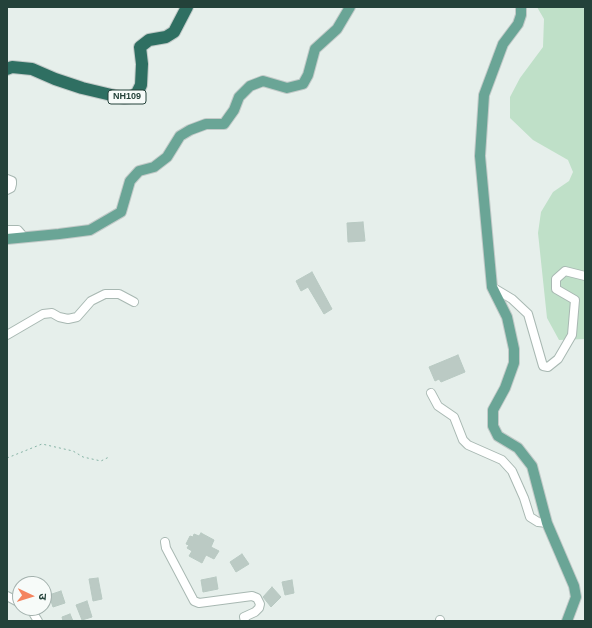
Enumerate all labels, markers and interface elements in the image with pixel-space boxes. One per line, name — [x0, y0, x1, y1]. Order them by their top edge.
road number: NH109 — [108, 90, 146, 104]
north arrow — [12, 576, 52, 616]
text: उ — [37, 593, 49, 600]

